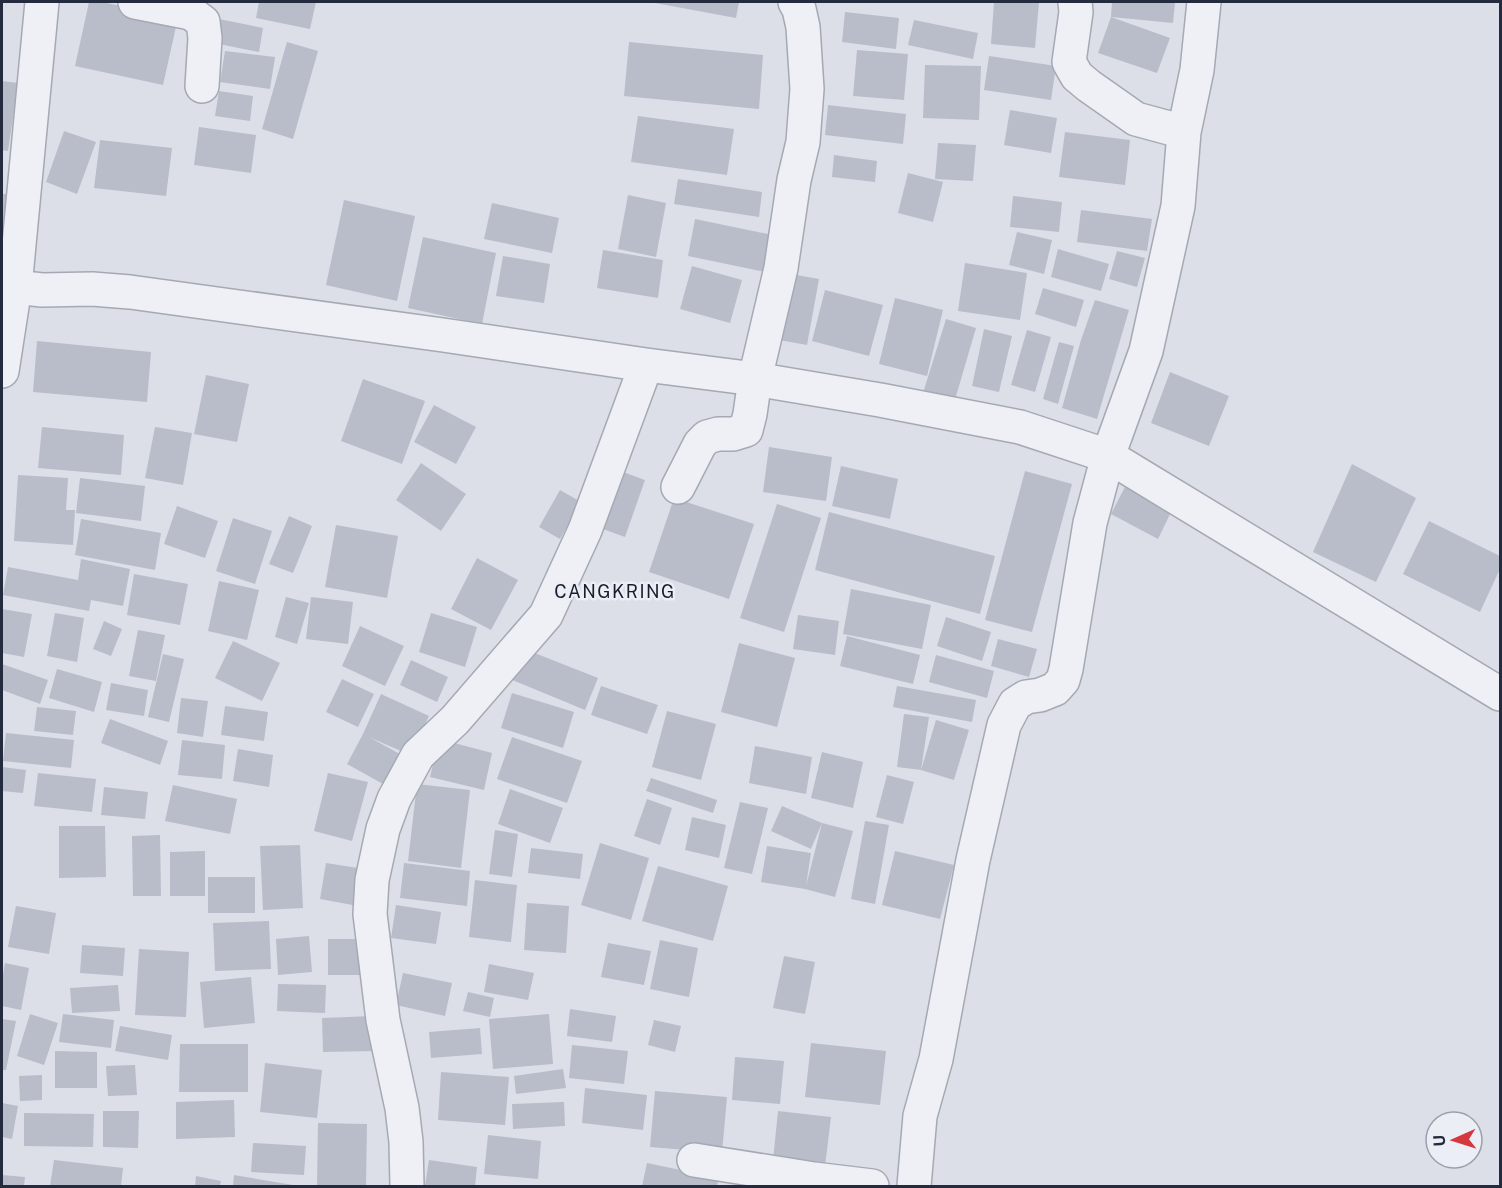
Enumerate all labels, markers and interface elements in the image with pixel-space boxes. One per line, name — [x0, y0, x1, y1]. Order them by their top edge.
district label: CANGKRING — [554, 581, 676, 602]
north arrow — [1424, 1110, 1484, 1170]
text: U — [1430, 1134, 1449, 1147]

